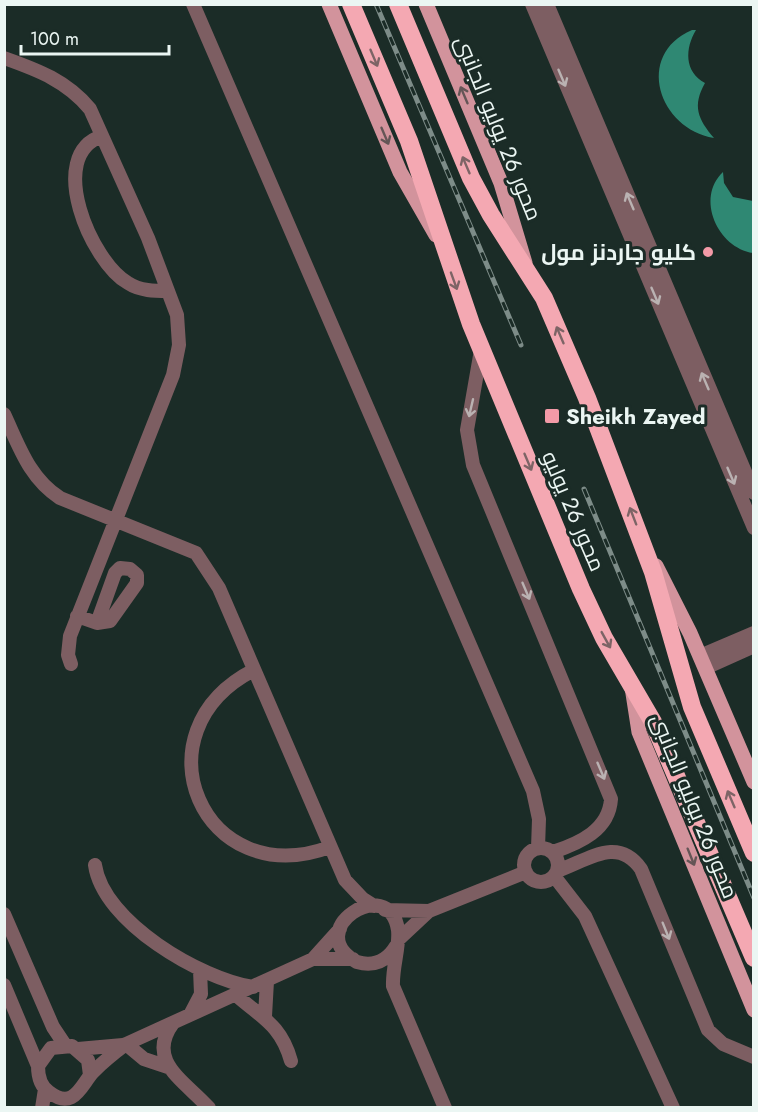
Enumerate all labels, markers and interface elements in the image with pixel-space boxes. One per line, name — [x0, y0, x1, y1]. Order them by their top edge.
scale bar — [21, 18, 170, 56]
text: 100 m — [30, 26, 79, 52]
street label: محور 26 يوليو الجانبى — [447, 31, 551, 225]
one-way arrow — [369, 49, 380, 67]
one-way arrow — [558, 69, 569, 87]
one-way arrow — [458, 87, 469, 105]
one-way arrow — [379, 126, 391, 144]
one-way arrow — [460, 157, 471, 175]
one-way arrow — [624, 193, 635, 211]
place label: كليو جاردنز مول — [541, 236, 696, 268]
marker: كليو جاردنز مول — [701, 245, 715, 259]
one-way arrow — [450, 271, 461, 290]
one-way arrow — [650, 287, 661, 305]
one-way arrow — [554, 327, 565, 345]
one-way arrow — [699, 373, 710, 391]
one-way arrow — [464, 398, 476, 417]
place label: Sheikh Zayed — [566, 400, 705, 432]
marker: Sheikh Zayed — [543, 407, 561, 425]
street label: محور 26 يوليو — [534, 446, 614, 576]
one-way arrow — [523, 452, 534, 470]
one-way arrow — [726, 466, 738, 484]
one-way arrow — [627, 507, 638, 526]
one-way arrow — [521, 582, 532, 600]
one-way arrow — [600, 631, 612, 648]
street label: محور 26 يوليو الجانبى — [643, 709, 747, 903]
one-way arrow — [596, 761, 607, 780]
one-way arrow — [725, 791, 736, 809]
one-way arrow — [686, 848, 697, 866]
one-way arrow — [661, 921, 672, 940]

